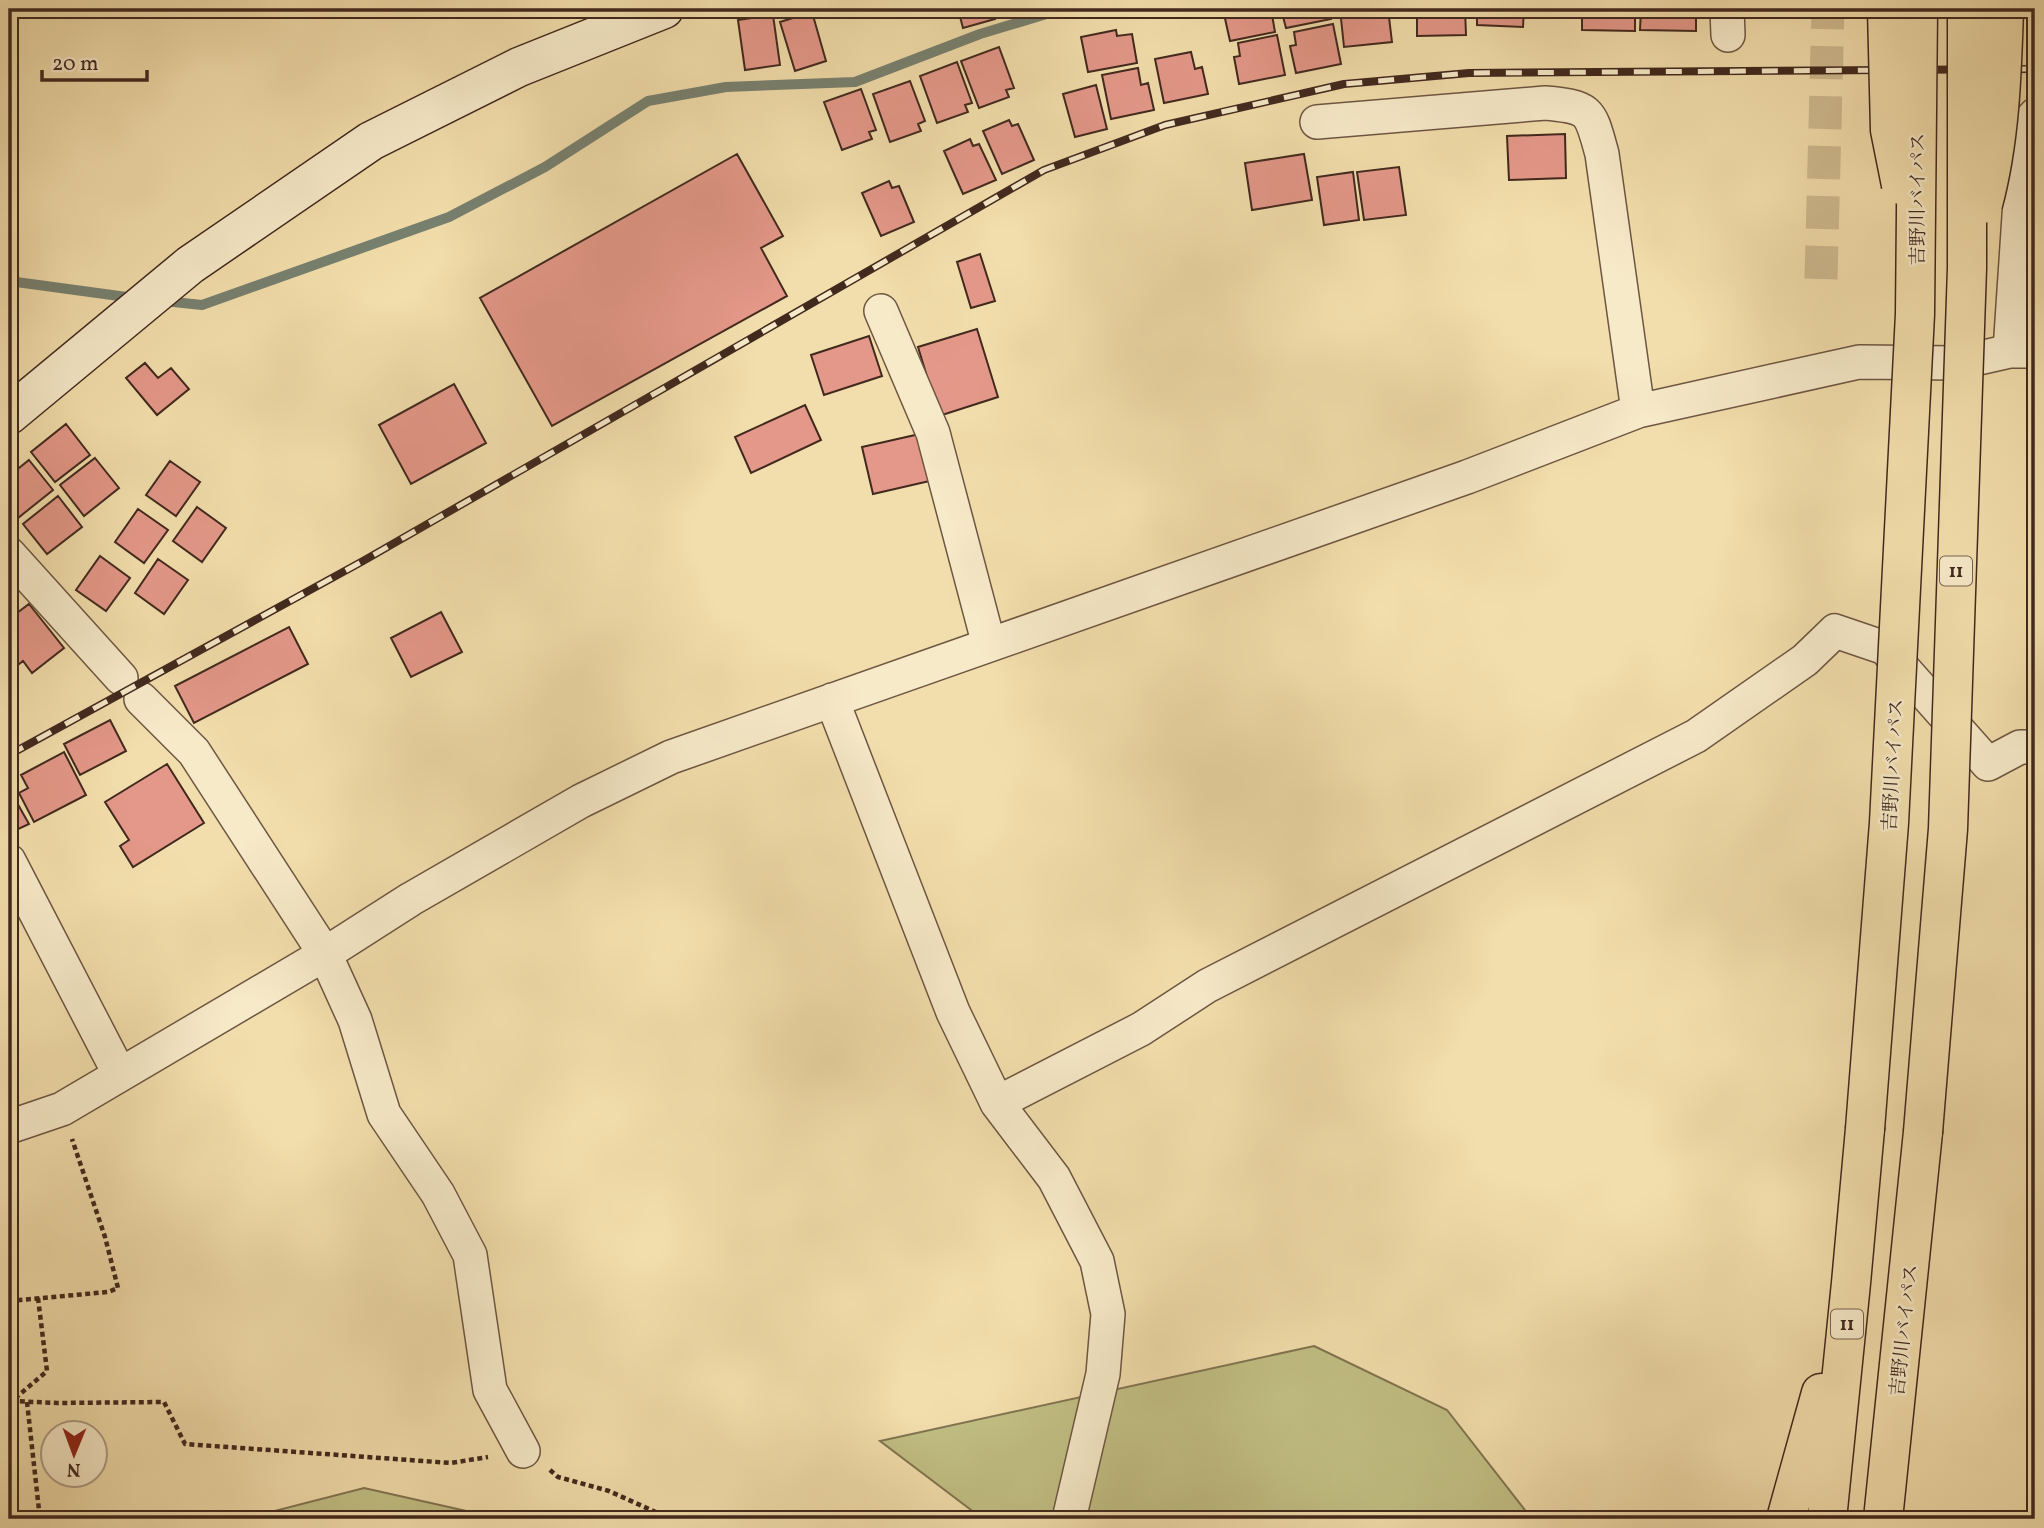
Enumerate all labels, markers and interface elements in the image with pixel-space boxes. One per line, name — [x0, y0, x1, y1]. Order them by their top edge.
scale bar — [42, 38, 147, 82]
text: 20 m — [52, 50, 98, 79]
street label: 吉野川バイパス — [1906, 133, 1932, 265]
road number: 11 — [1940, 556, 1972, 586]
street label: 吉野川バイパス — [1878, 698, 1910, 832]
street label: 吉野川バイパス — [1885, 1263, 1925, 1398]
road number: 11 — [1831, 1310, 1863, 1338]
north arrow — [38, 1420, 108, 1490]
text: N — [66, 1456, 81, 1482]

